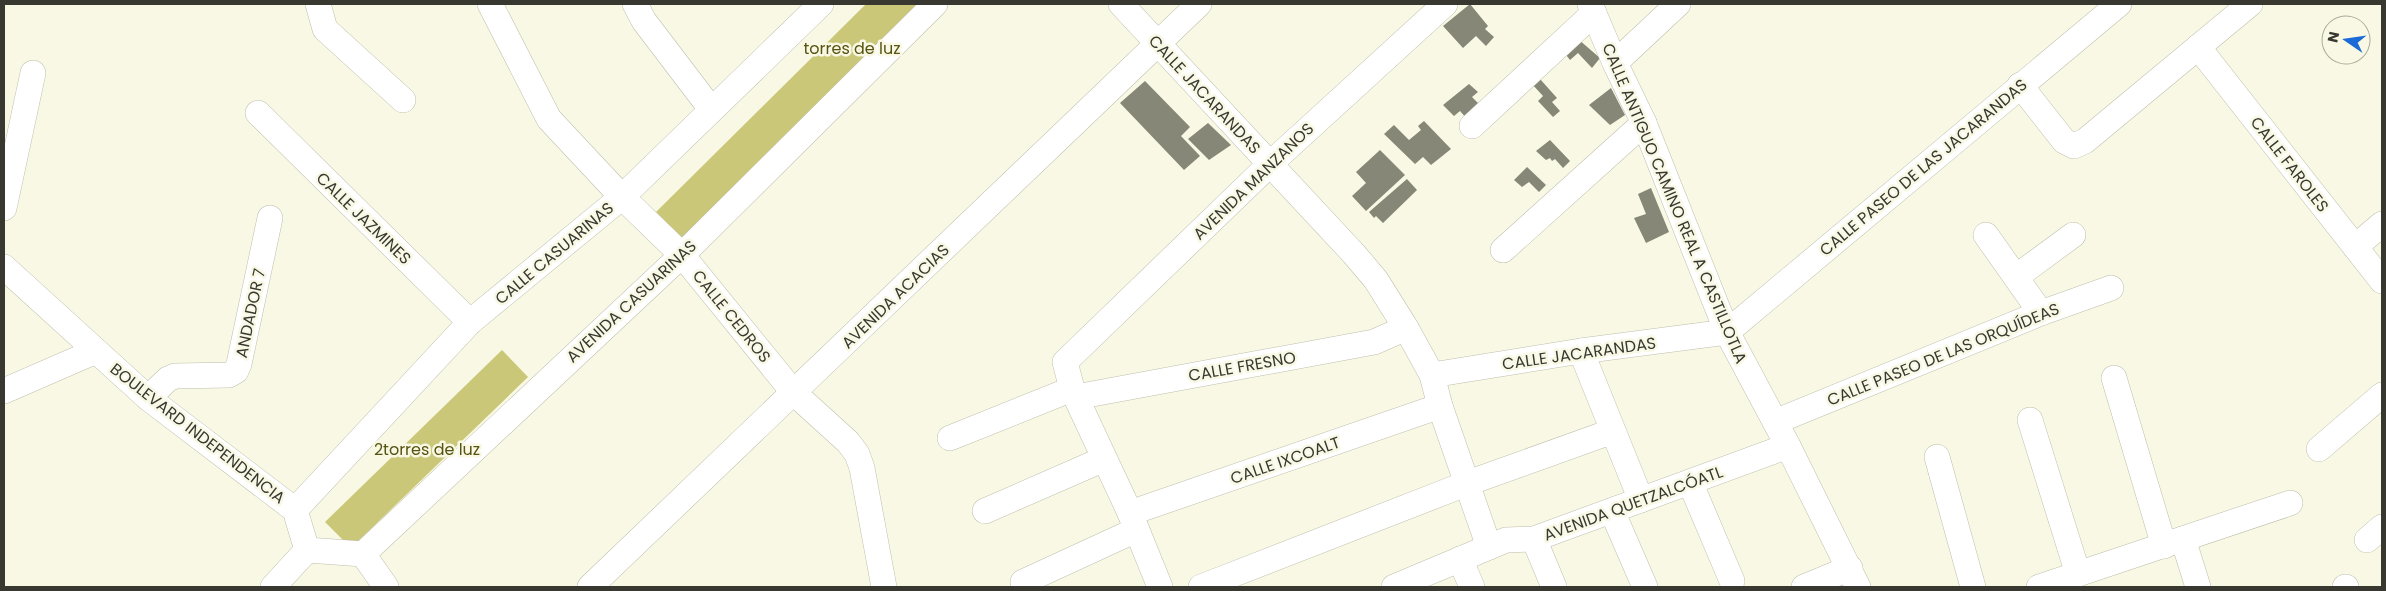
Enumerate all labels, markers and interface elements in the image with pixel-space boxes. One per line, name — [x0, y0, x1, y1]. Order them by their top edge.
north arrow — [2321, 15, 2371, 65]
street label: CALLE JACARANDAS — [1143, 30, 1266, 159]
text: N — [2322, 30, 2344, 44]
park label: torres de luz — [803, 37, 901, 60]
street label: CALLE ANTIGUO CAMINO REAL A CASTILLOTLA — [1596, 39, 1753, 367]
street label: CALLE PASEO DE LAS JACARANDAS — [1815, 73, 2032, 261]
street label: CALLE FAROLES — [2245, 112, 2334, 217]
street label: AVENIDA MANZANOS — [1188, 118, 1319, 245]
street label: CALLE JAZMINES — [311, 167, 416, 270]
street label: CALLE CASUARINAS — [490, 197, 619, 310]
street label: AVENIDA CASUARINAS — [561, 235, 702, 368]
street label: AVENIDA ACACIAS — [836, 239, 954, 354]
street label: CALLE CEDROS — [687, 265, 776, 367]
street label: ANDADOR 7 — [230, 266, 271, 360]
street label: CALLE PASEO DE LAS ORQUÍDEAS — [1824, 297, 2063, 412]
street label: CALLE JACARANDAS — [1501, 331, 1657, 376]
street label: CALLE FRESNO — [1187, 346, 1298, 387]
street label: BOULEVARD INDEPENDENCIA — [105, 358, 290, 509]
street label: CALLE IXCOALT — [1227, 431, 1343, 490]
park label: 2torres de luz — [374, 438, 480, 461]
street label: AVENIDA QUETZALCÓATL — [1540, 460, 1726, 547]

